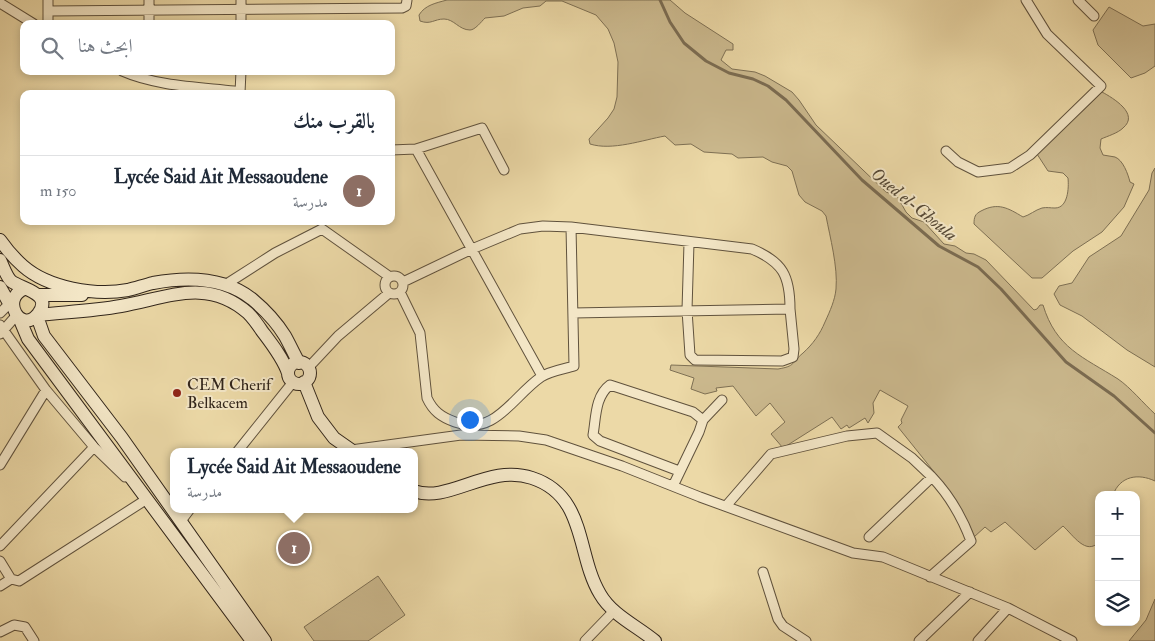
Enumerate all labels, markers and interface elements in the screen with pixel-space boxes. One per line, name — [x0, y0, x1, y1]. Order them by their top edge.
search box — [20, 20, 395, 75]
icon: search — [38, 34, 66, 62]
text: ابحث هنا — [78, 34, 133, 58]
text: بالقرب منك — [293, 108, 375, 135]
water label: Oued el-Ghoula — [866, 162, 962, 246]
text: Lycée Said Ait Messaoudene — [114, 165, 328, 189]
text: 150 m — [40, 181, 77, 201]
text: 1 — [356, 181, 362, 201]
text: مدرسة — [293, 192, 328, 212]
place label: CEM Cherif Belkacem — [187, 375, 274, 413]
marker: CEM Cherif Belkacem — [171, 387, 183, 399]
your location — [457, 407, 483, 433]
popup — [170, 448, 418, 513]
text: Lycée Said Ait Messaoudene — [187, 455, 401, 479]
text: مدرسة — [187, 482, 222, 502]
map controls — [1095, 491, 1140, 626]
button: + — [1095, 491, 1140, 536]
pin: 1 — [278, 529, 310, 567]
button: − — [1095, 536, 1140, 581]
button: layers — [1095, 581, 1140, 626]

